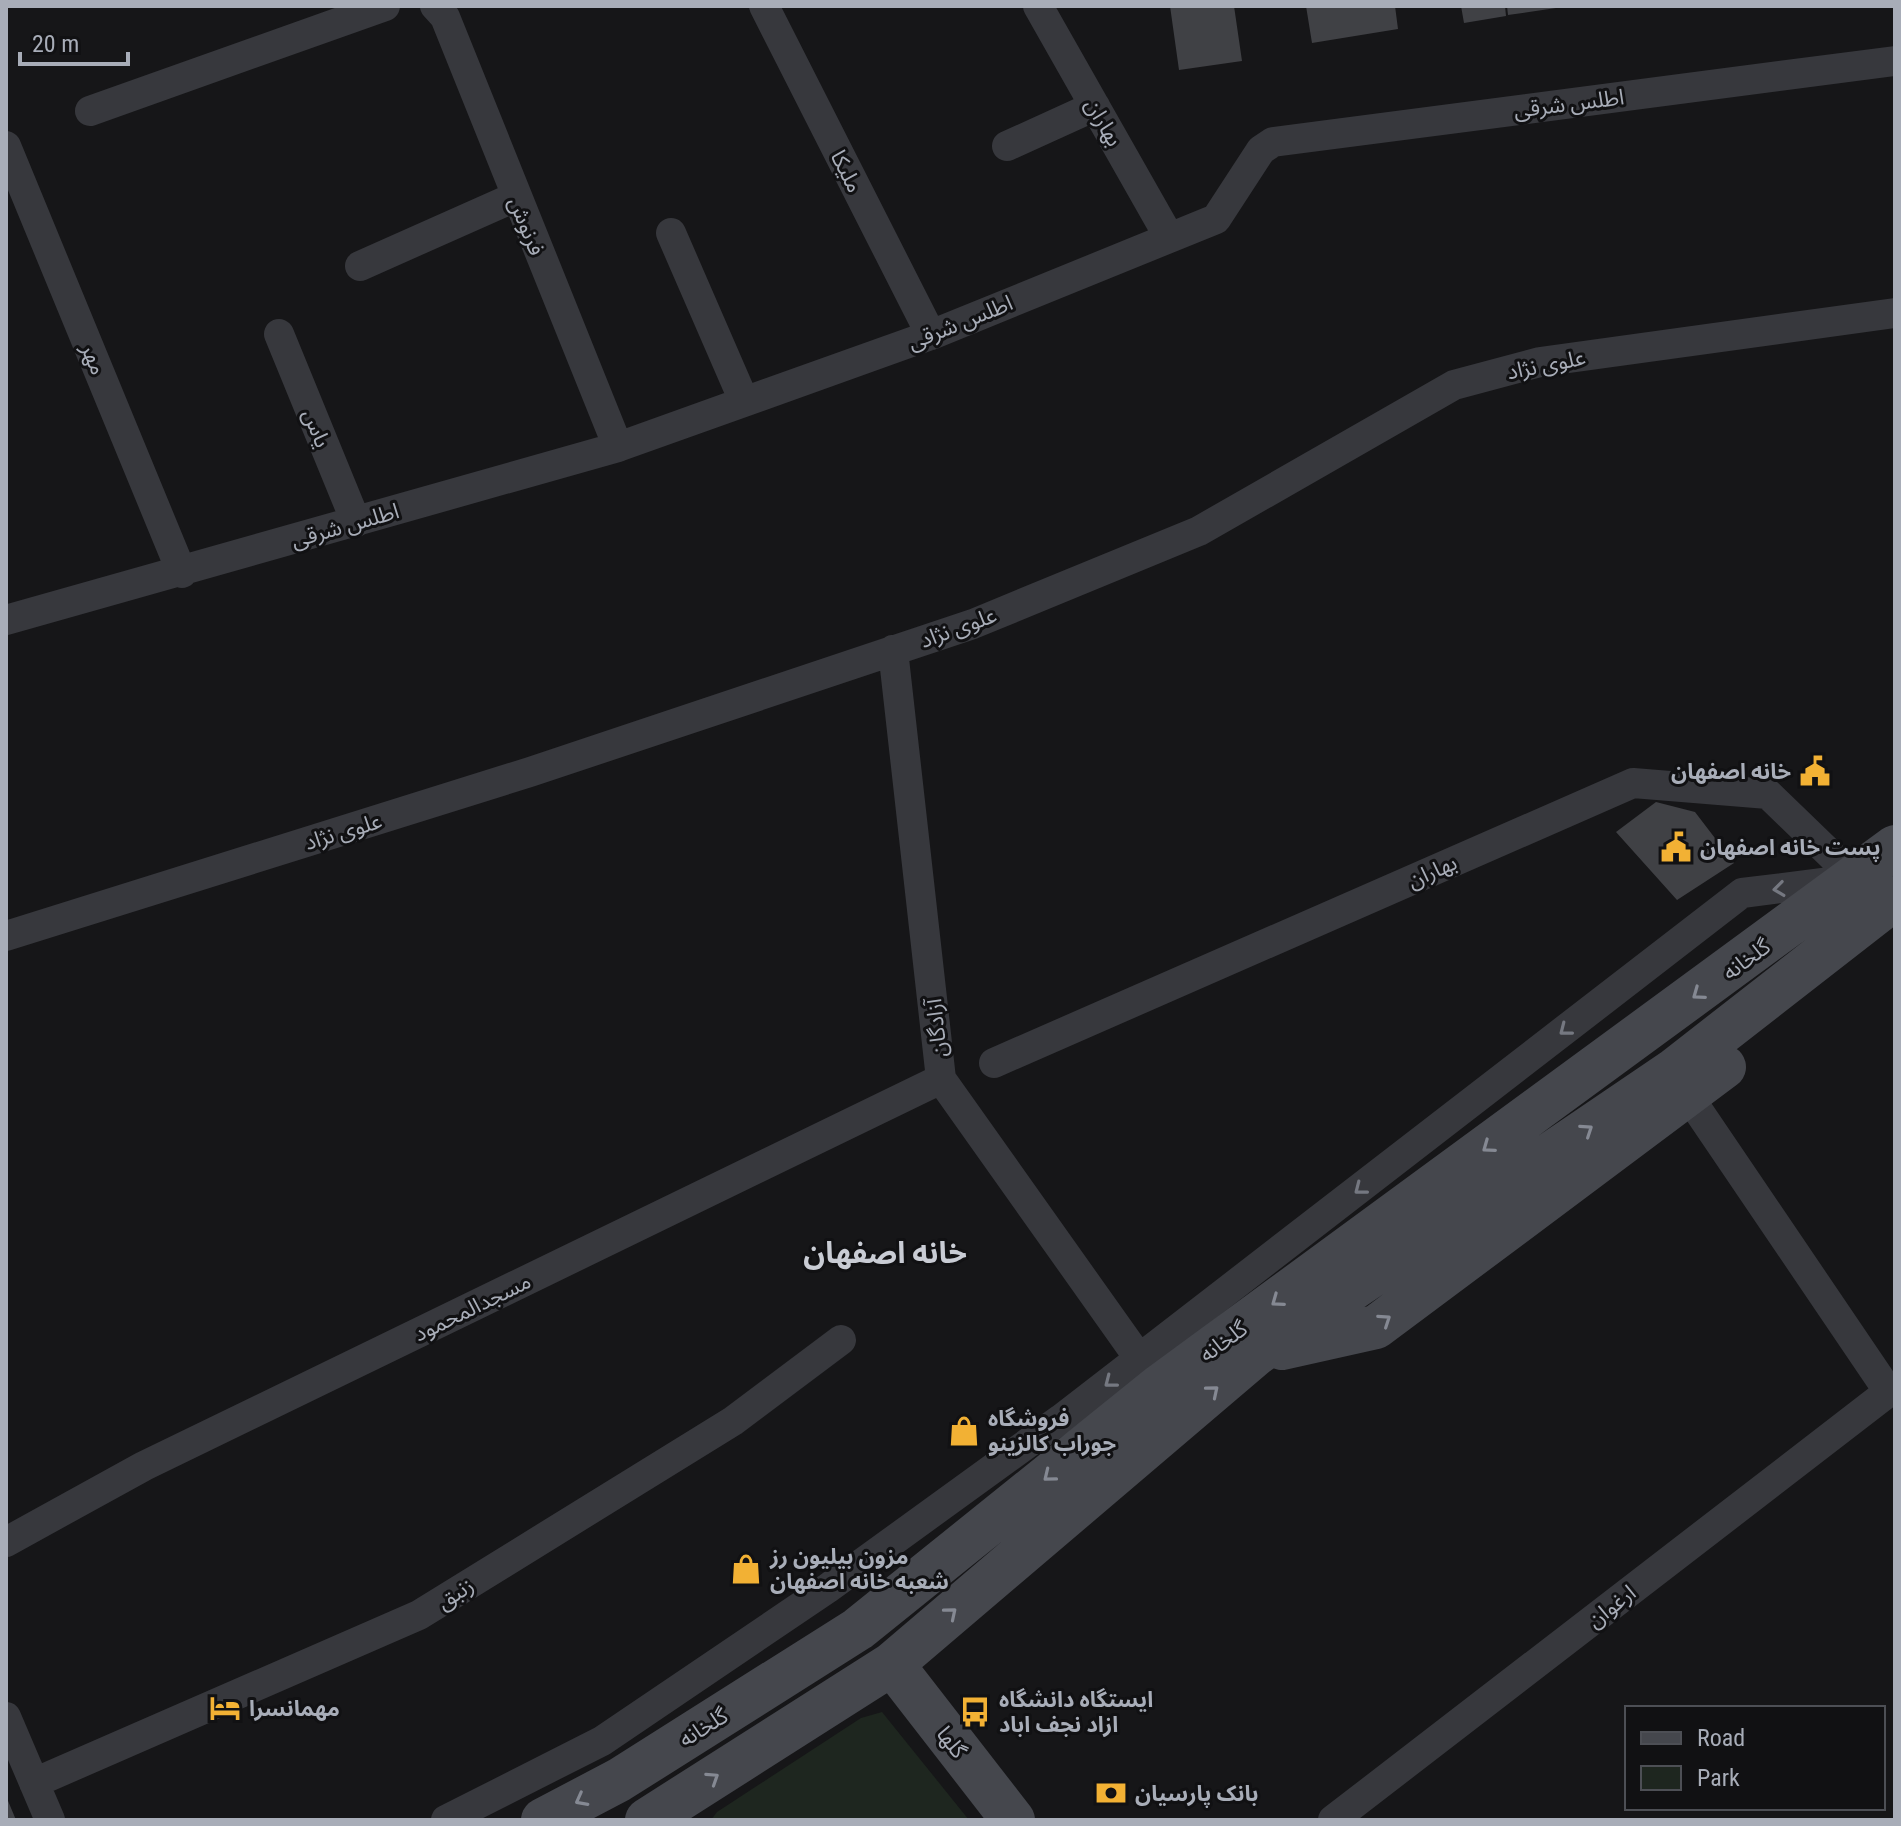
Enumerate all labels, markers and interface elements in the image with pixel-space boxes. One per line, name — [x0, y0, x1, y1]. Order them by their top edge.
scale bar — [20, 16, 128, 66]
text: 20 m — [32, 30, 79, 58]
street label: اطلس شرقی — [1512, 84, 1626, 123]
street label: بهاران — [1079, 94, 1127, 151]
street label: ملیکا — [825, 146, 868, 196]
street label: فرنوش — [504, 193, 550, 259]
street label: اطلس شرقی — [904, 290, 1016, 355]
street label: مهر — [76, 339, 111, 378]
street label: علوی نژاد — [1505, 345, 1588, 384]
street label: یاس — [298, 405, 336, 451]
street label: اطلس شرقی — [288, 498, 402, 553]
street label: علوی نژاد — [916, 602, 1000, 653]
public building icon: خانه اصفهان — [1798, 754, 1832, 788]
place label: خانه اصفهان — [1671, 759, 1791, 784]
street label: علوی نژاد — [301, 808, 385, 855]
public building icon: پست خانه اصفهان — [1659, 830, 1693, 864]
place label: پست خانه اصفهان — [1700, 835, 1881, 862]
street label: بهاران — [1404, 850, 1461, 894]
one-way arrow — [1772, 880, 1785, 897]
street label: گلخانه — [1718, 933, 1776, 985]
one-way arrow — [1692, 985, 1706, 999]
street label: آزادگان — [921, 996, 953, 1059]
one-way arrow — [1560, 1020, 1574, 1034]
one-way arrow — [1578, 1124, 1592, 1139]
one-way arrow — [1482, 1138, 1496, 1152]
one-way arrow — [1354, 1179, 1369, 1193]
district label: خانه اصفهان — [803, 1235, 967, 1270]
street label: مسجدالمحمود — [410, 1268, 535, 1347]
one-way arrow — [1272, 1291, 1286, 1305]
street label: گلخانه — [1195, 1315, 1253, 1367]
one-way arrow — [1376, 1315, 1390, 1330]
one-way arrow — [1104, 1372, 1118, 1386]
one-way arrow — [1204, 1386, 1219, 1401]
place label: فروشگاه جوراب کالزینو — [988, 1406, 1116, 1457]
shop icon: فروشگاه جوراب کالزینو — [947, 1414, 981, 1448]
one-way arrow — [1044, 1466, 1058, 1481]
place label: مزون بیلیون رز شعبه خانه اصفهان — [769, 1544, 949, 1594]
shop icon: مزون بیلیون رز شعبه خانه اصفهان — [729, 1552, 763, 1586]
street label: زنبق — [432, 1573, 479, 1615]
street label: ارغوان — [1582, 1580, 1641, 1634]
one-way arrow — [942, 1608, 956, 1623]
place label: ایستگاه دانشگاه ازاد نجف اباد — [999, 1687, 1153, 1738]
hotel icon: مهمانسرا — [208, 1691, 242, 1725]
bus stop icon: ایستگاه دانشگاه ازاد نجف اباد — [958, 1695, 992, 1729]
place label: مهمانسرا — [249, 1696, 340, 1721]
street label: گلخانه — [674, 1702, 733, 1752]
legend — [1625, 1706, 1885, 1810]
street label: گلها — [932, 1722, 972, 1764]
text: Road — [1697, 1724, 1745, 1752]
text: Park — [1697, 1764, 1740, 1792]
one-way arrow — [704, 1773, 719, 1788]
bank icon: بانک پارسیان — [1094, 1776, 1128, 1810]
place label: بانک پارسیان — [1135, 1781, 1258, 1808]
one-way arrow — [575, 1790, 589, 1805]

